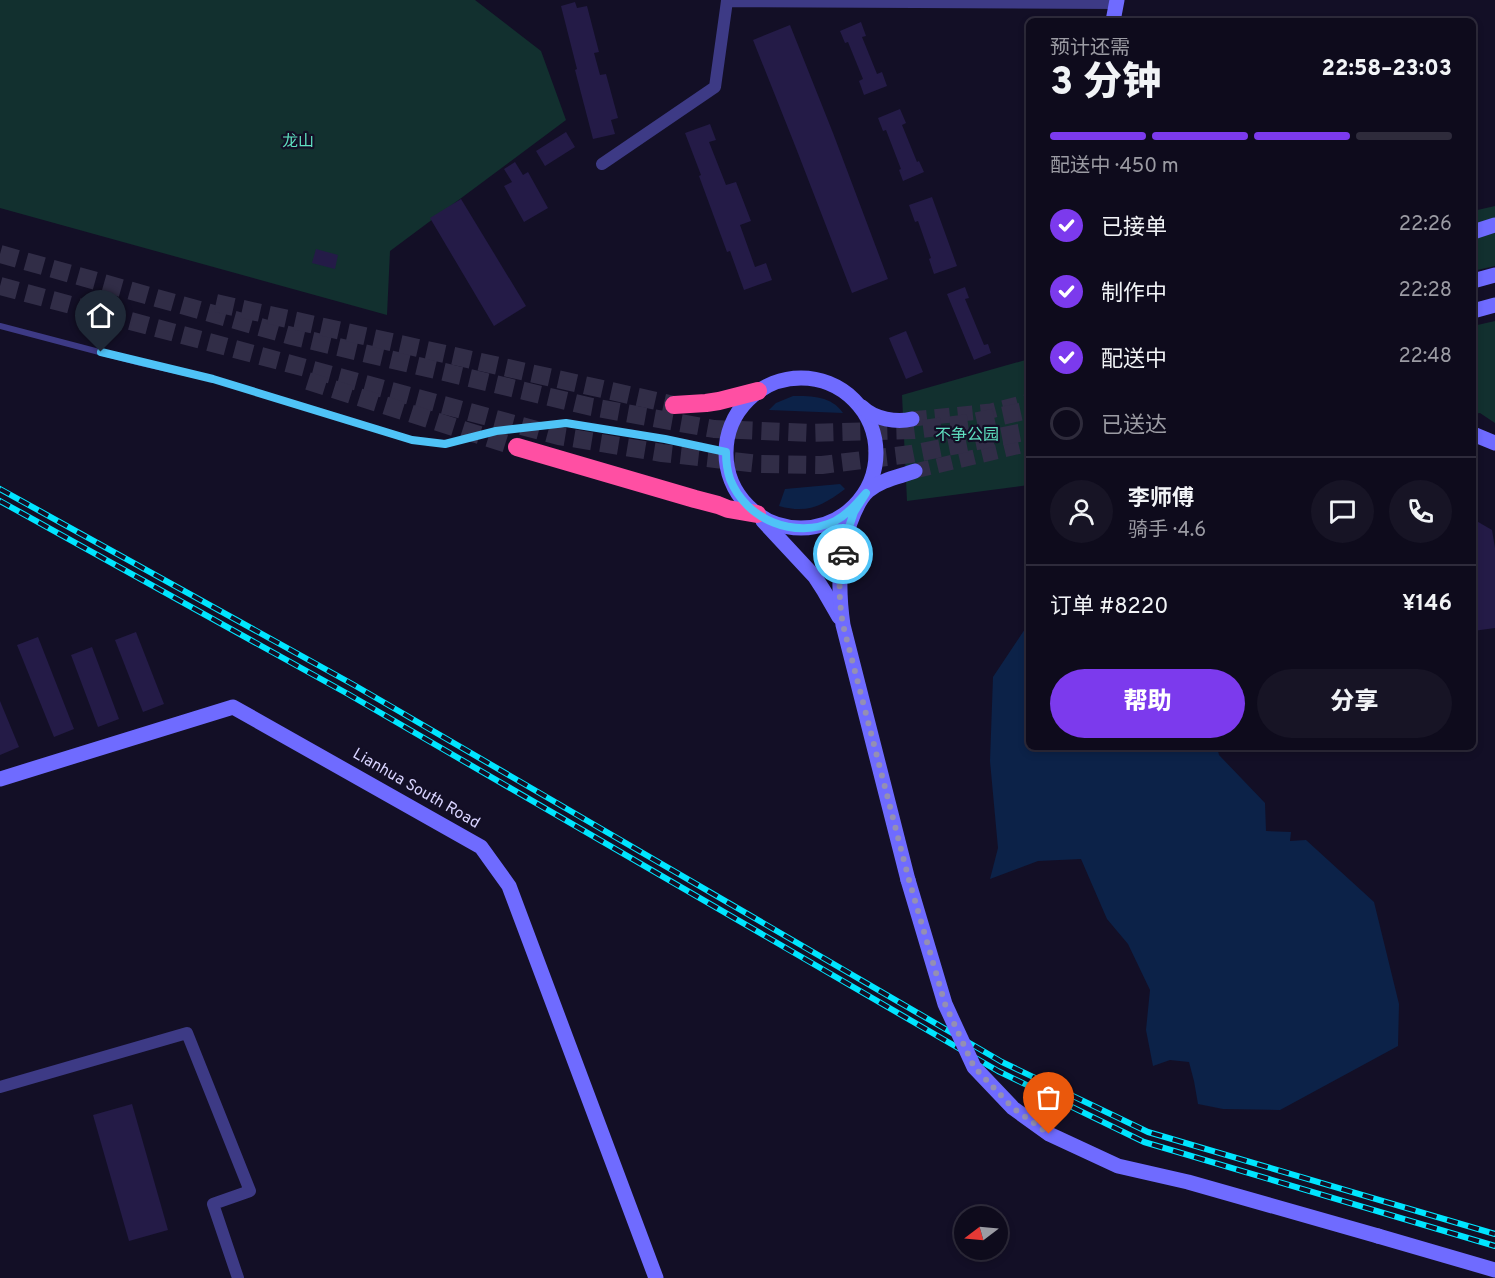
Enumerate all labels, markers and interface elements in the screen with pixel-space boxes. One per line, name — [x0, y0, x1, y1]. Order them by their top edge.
text: 预计还需 — [1050, 36, 1130, 62]
text: 22:58–23:03 — [1322, 56, 1452, 83]
text: 3 分钟 — [1050, 60, 1161, 109]
park label: 龙山 — [282, 132, 314, 152]
text: 配送中 · 450 m — [1050, 154, 1179, 180]
icon: check — [1050, 209, 1083, 242]
text: 22:26 — [1399, 212, 1452, 238]
text: 已接单 — [1101, 215, 1167, 242]
icon: check — [1050, 275, 1083, 308]
text: 22:28 — [1399, 278, 1452, 304]
text: 制作中 — [1101, 281, 1167, 308]
pin — [75, 290, 126, 352]
icon: home — [84, 299, 117, 332]
icon: check — [1050, 341, 1083, 374]
text: 22:48 — [1398, 344, 1452, 370]
text: 配送中 — [1101, 347, 1167, 374]
text: 已送达 — [1101, 413, 1167, 440]
park label: 不争公园 — [935, 426, 999, 446]
button: person — [1050, 480, 1113, 543]
button: chat — [1311, 480, 1374, 543]
button: phone — [1389, 480, 1452, 543]
text: 李师傅 — [1128, 486, 1194, 513]
text: 骑手 · 4.6 — [1128, 518, 1206, 544]
courier — [813, 524, 873, 584]
icon: car — [827, 538, 860, 571]
text: ¥146 — [1402, 591, 1452, 618]
text: 订单 #8220 — [1050, 594, 1168, 621]
button: 帮助 — [1050, 669, 1245, 738]
button: 分享 — [1257, 669, 1452, 738]
street label: Lianhua South Road — [349, 744, 483, 834]
pin — [1023, 1072, 1074, 1134]
icon: bag — [1032, 1081, 1065, 1114]
north arrow — [954, 1206, 1008, 1260]
map controls — [954, 1206, 1008, 1260]

